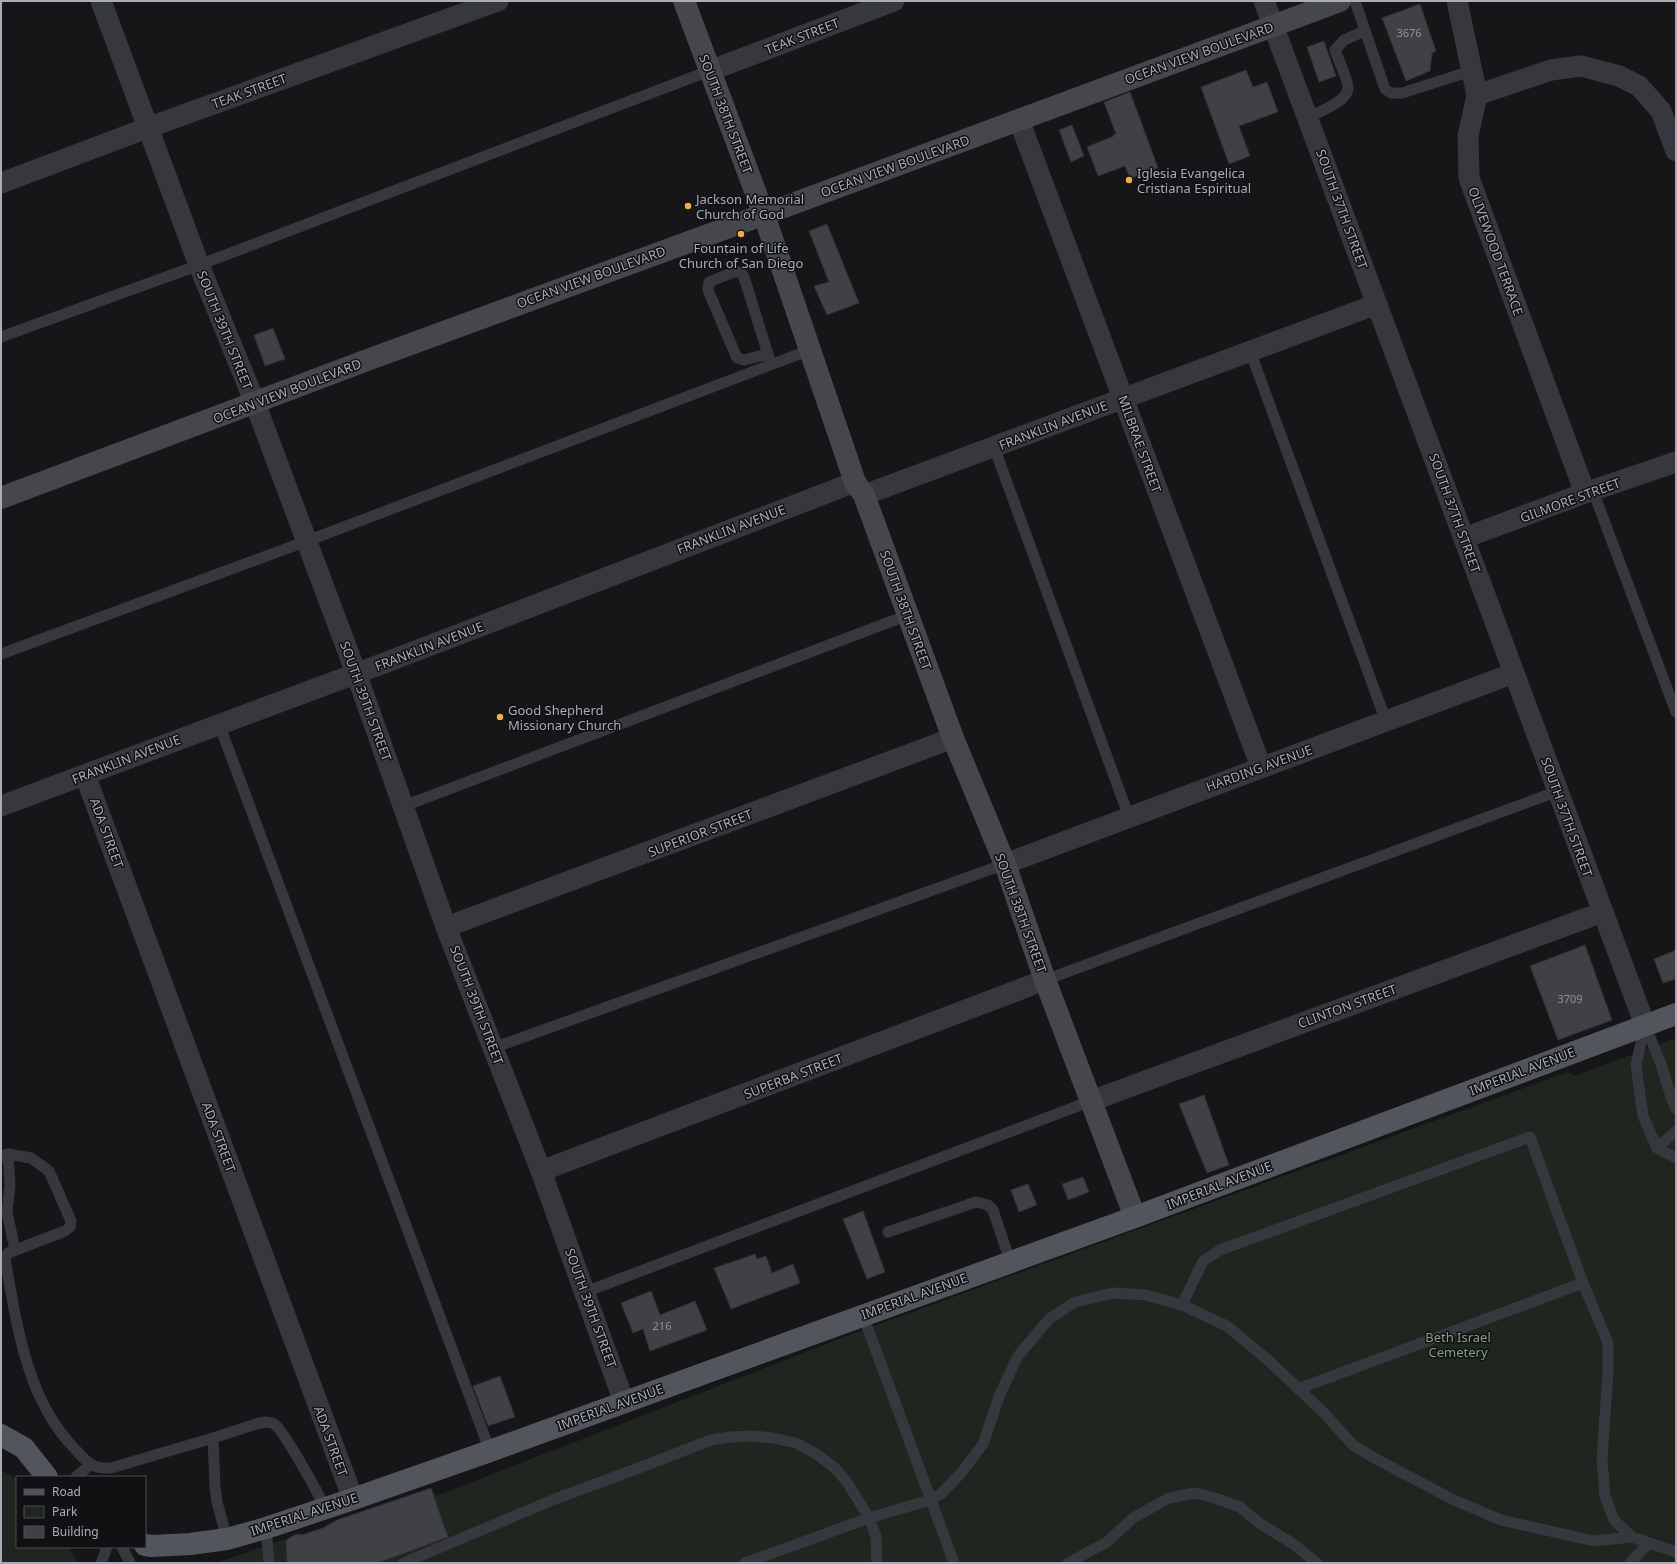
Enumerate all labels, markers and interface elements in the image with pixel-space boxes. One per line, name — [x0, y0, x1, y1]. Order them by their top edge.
street label: TEAK STREET — [762, 13, 843, 58]
street label: OCEAN VIEW BOULEVARD — [1122, 18, 1276, 88]
house number: 3676 — [1396, 25, 1422, 40]
street label: SOUTH 38TH STREET — [695, 52, 757, 177]
street label: TEAK STREET — [209, 69, 290, 113]
street label: OCEAN VIEW BOULEVARD — [818, 131, 972, 201]
street label: SOUTH 37TH STREET — [1312, 147, 1372, 272]
place label: Iglesia Evangelica Cristiana Espiritual — [1137, 164, 1251, 197]
marker: Iglesia Evangelica Cristiana Espiritual — [1124, 175, 1134, 185]
street label: OLIVEWOOD TERRACE — [1464, 184, 1528, 318]
place label: Jackson Memorial Church of God — [694, 190, 804, 223]
marker: Jackson Memorial Church of God — [683, 201, 693, 211]
marker: Fountain of Life Church of San Diego — [736, 229, 746, 239]
place label: Fountain of Life Church of San Diego — [679, 239, 803, 272]
street label: OCEAN VIEW BOULEVARD — [514, 242, 668, 312]
street label: SOUTH 39TH STREET — [193, 268, 257, 393]
street label: OCEAN VIEW BOULEVARD — [210, 354, 364, 428]
street label: MILBRAE STREET — [1114, 393, 1166, 496]
street label: FRANKLIN AVENUE — [996, 396, 1110, 454]
street label: SOUTH 37TH STREET — [1425, 451, 1485, 576]
street label: GILMORE STREET — [1517, 473, 1623, 526]
street label: FRANKLIN AVENUE — [674, 500, 788, 558]
street label: SOUTH 38TH STREET — [876, 548, 936, 673]
street label: FRANKLIN AVENUE — [372, 617, 486, 675]
street label: SOUTH 39TH STREET — [336, 639, 396, 764]
place label: Good Shepherd Missionary Church — [508, 701, 621, 734]
marker: Good Shepherd Missionary Church — [495, 712, 505, 722]
street label: FRANKLIN AVENUE — [69, 730, 183, 788]
street label: HARDING AVENUE — [1203, 740, 1315, 796]
street label: SOUTH 37TH STREET — [1537, 755, 1597, 880]
street label: ADA STREET — [86, 795, 128, 871]
street label: SUPERIOR STREET — [645, 805, 755, 861]
street label: SOUTH 38TH STREET — [991, 851, 1051, 976]
street label: SOUTH 39TH STREET — [446, 943, 508, 1068]
street label: CLINTON STREET — [1295, 980, 1400, 1032]
house number: 3709 — [1557, 991, 1583, 1006]
street label: IMPERIAL AVENUE — [1467, 1043, 1577, 1099]
street label: SUPERBA STREET — [741, 1049, 846, 1103]
street label: ADA STREET — [198, 1099, 240, 1175]
street label: IMPERIAL AVENUE — [1164, 1157, 1274, 1213]
street label: SOUTH 39TH STREET — [561, 1246, 621, 1371]
street label: IMPERIAL AVENUE — [858, 1268, 970, 1324]
house number: 216 — [653, 1318, 671, 1333]
park label: Beth Israel Cemetery — [1425, 1328, 1491, 1361]
street label: IMPERIAL AVENUE — [554, 1379, 666, 1435]
street label: ADA STREET — [310, 1403, 352, 1479]
legend — [16, 1476, 146, 1548]
text: Road — [52, 1483, 81, 1500]
street label: IMPERIAL AVENUE — [248, 1488, 360, 1540]
text: Park — [52, 1503, 78, 1520]
text: Building — [52, 1523, 99, 1540]

